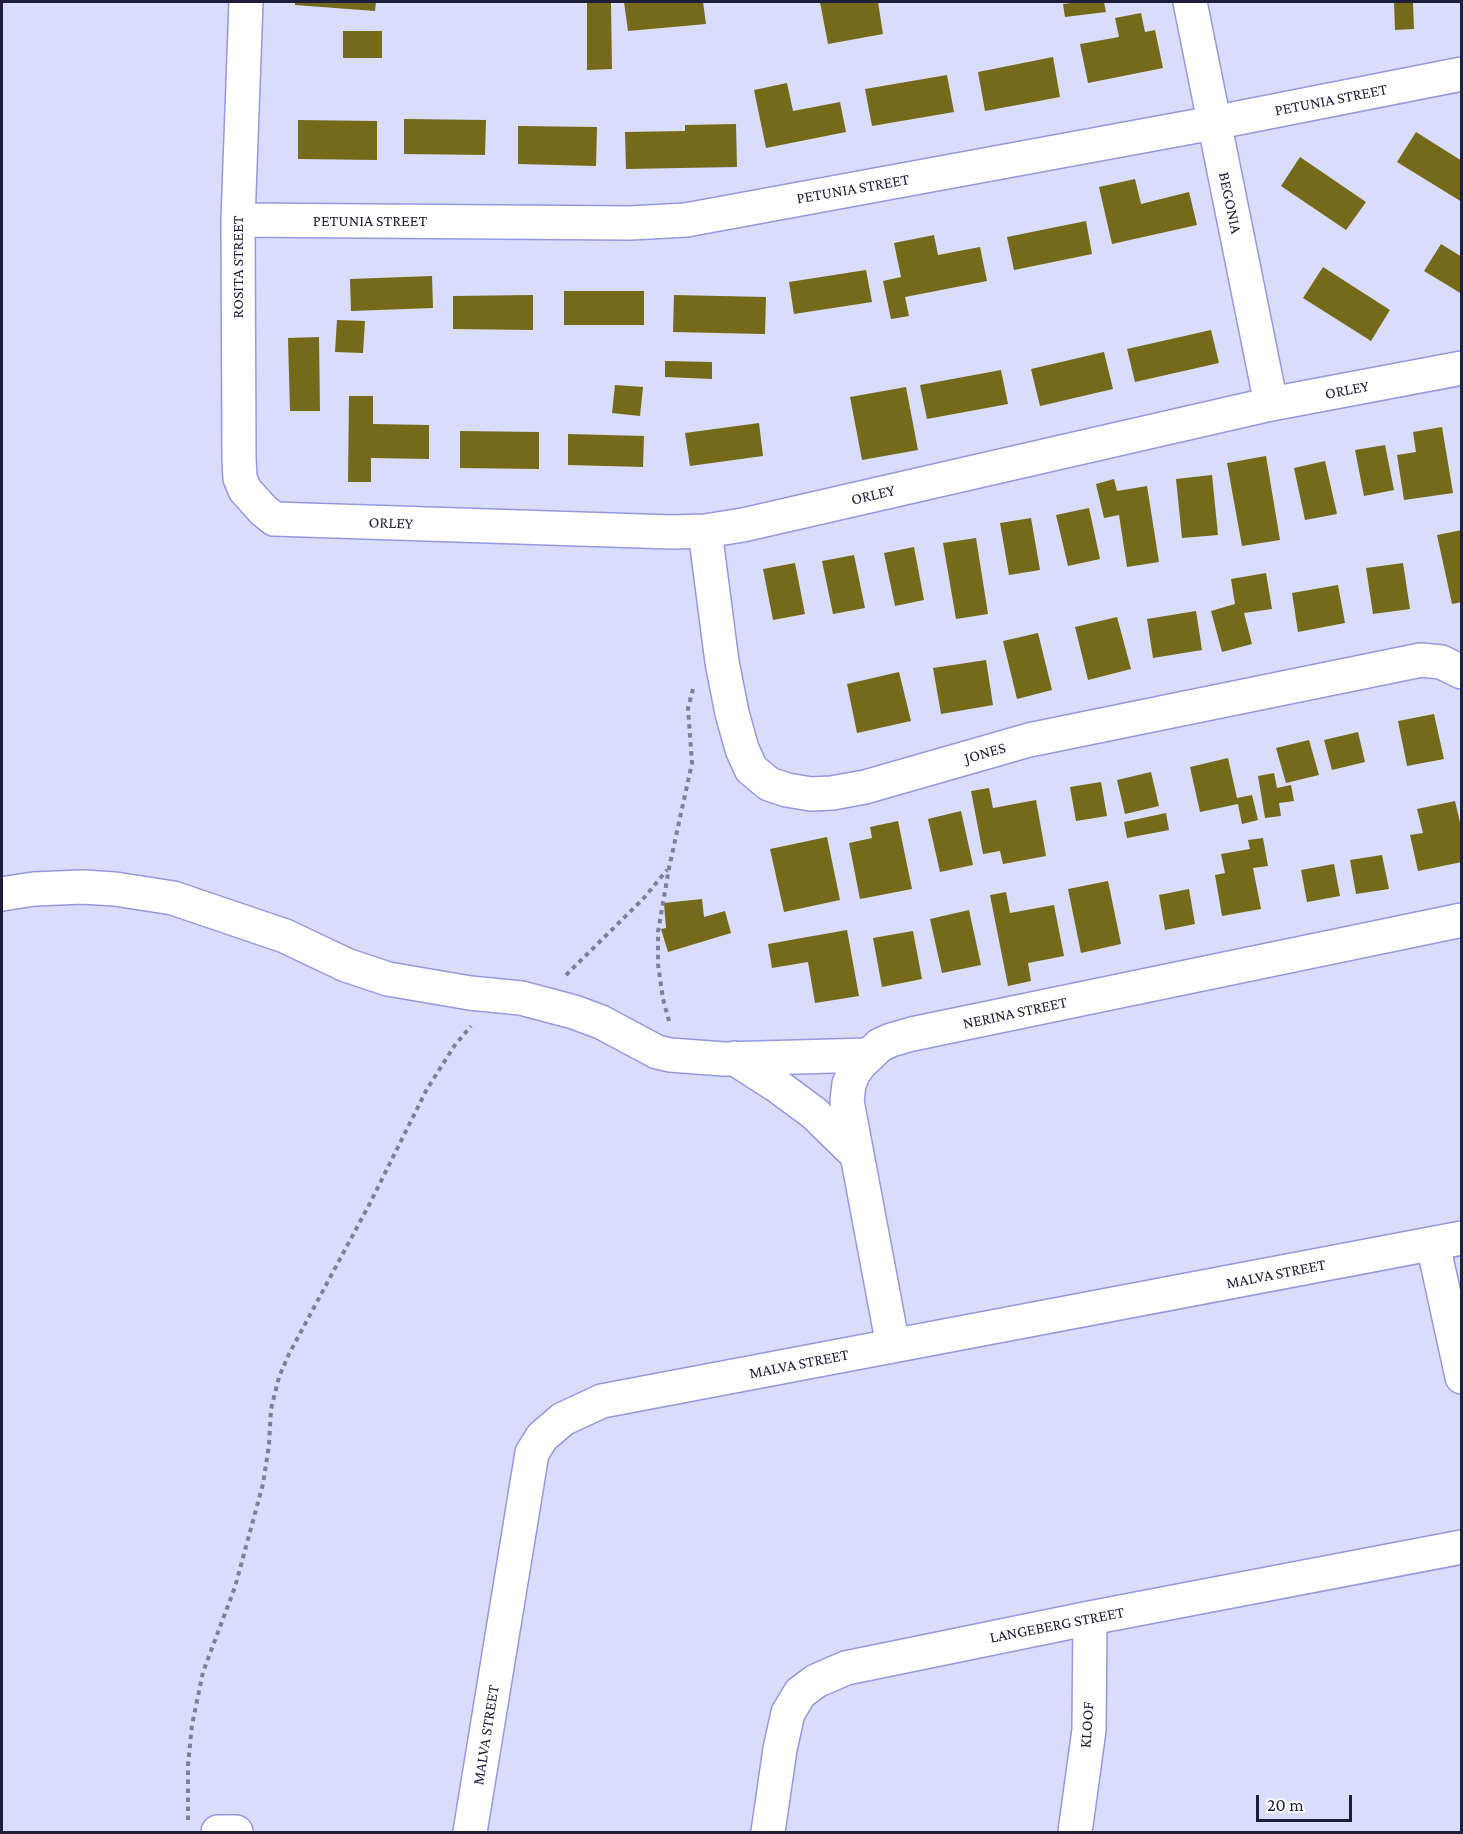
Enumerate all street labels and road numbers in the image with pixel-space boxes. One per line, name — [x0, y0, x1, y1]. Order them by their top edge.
street label: PETUNIA STREET — [1273, 80, 1389, 120]
street label: PETUNIA STREET — [795, 170, 911, 208]
street label: BEGONIA — [1214, 170, 1246, 236]
street label: PETUNIA STREET — [313, 211, 427, 231]
street label: ROSITA STREET — [228, 215, 248, 319]
street label: ORLEY — [1323, 376, 1371, 404]
street label: ORLEY — [849, 481, 897, 509]
street label: ORLEY — [368, 513, 414, 533]
street label: JONES — [962, 738, 1008, 768]
street label: NERINA STREET — [961, 993, 1069, 1033]
street label: MALVA STREET — [1224, 1255, 1328, 1293]
street label: MALVA STREET — [747, 1345, 851, 1383]
street label: LANGEBERG STREET — [988, 1603, 1126, 1647]
street label: MALVA STREET — [469, 1683, 503, 1787]
street label: KLOOF — [1076, 1701, 1098, 1749]

